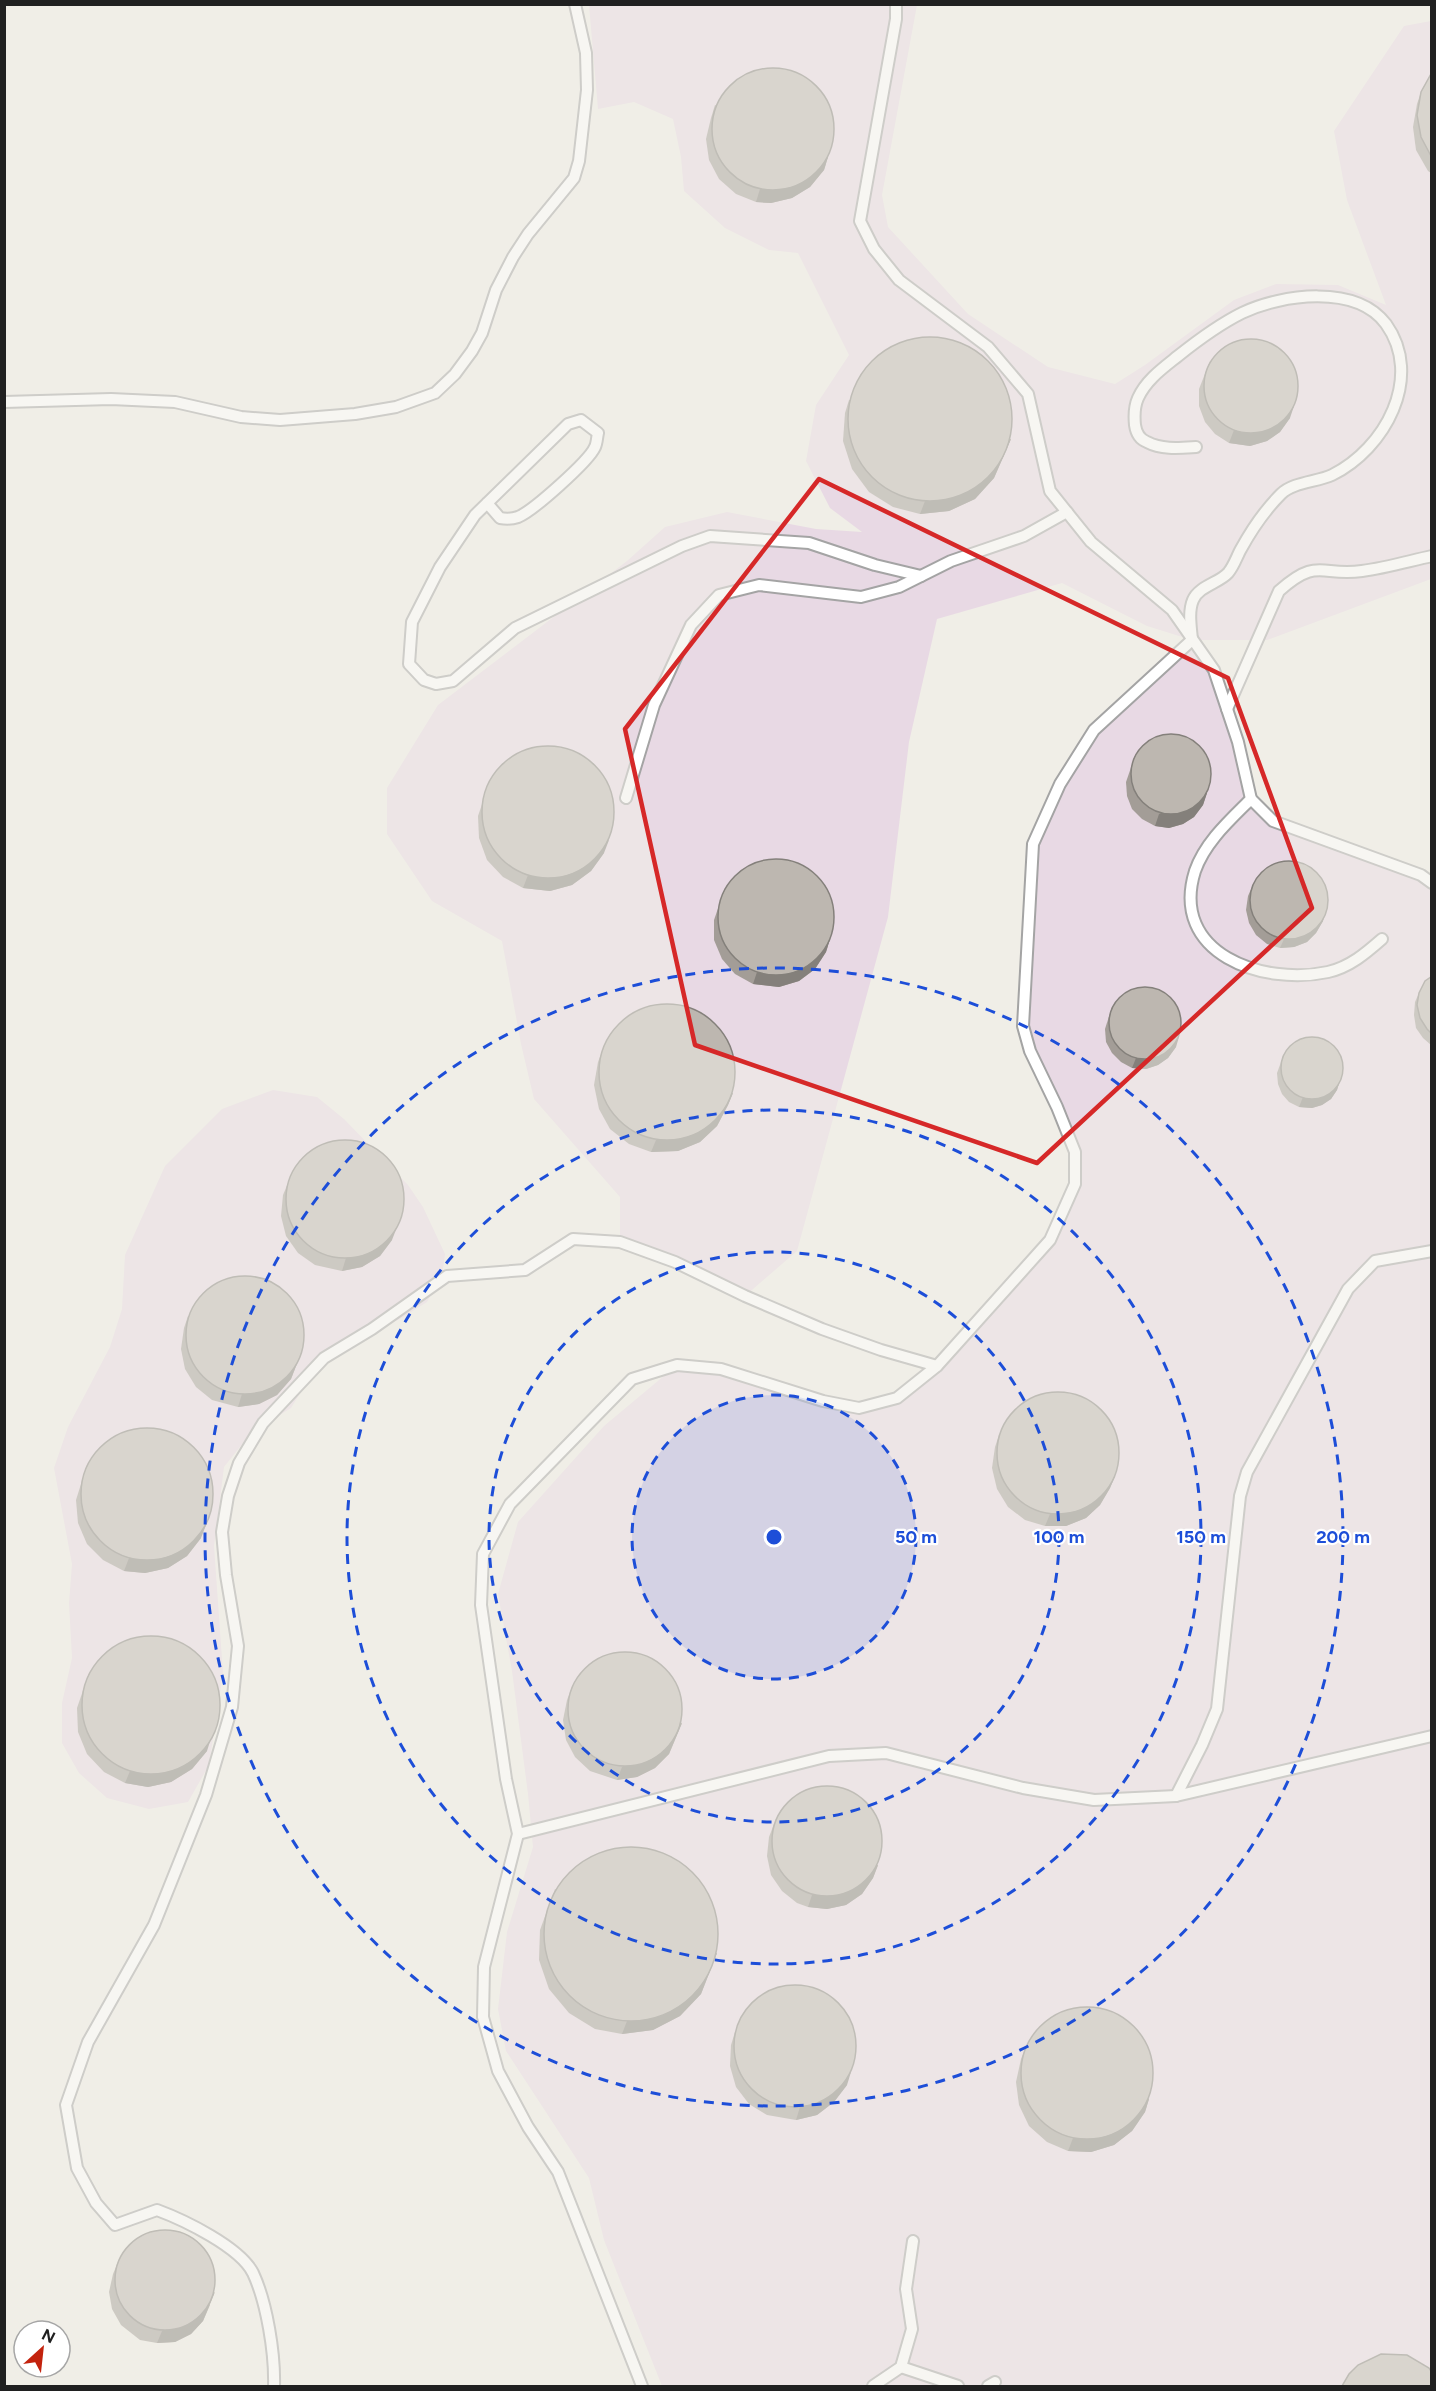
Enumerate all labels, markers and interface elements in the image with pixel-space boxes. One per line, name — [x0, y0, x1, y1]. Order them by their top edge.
text: 50 m — [895, 1526, 937, 1548]
text: 100 m — [1034, 1526, 1084, 1548]
text: 150 m — [1176, 1526, 1226, 1548]
text: 200 m — [1316, 1526, 1370, 1548]
centre of rings — [764, 1527, 784, 1547]
north arrow — [12, 2319, 72, 2379]
text: N — [39, 2325, 58, 2347]

